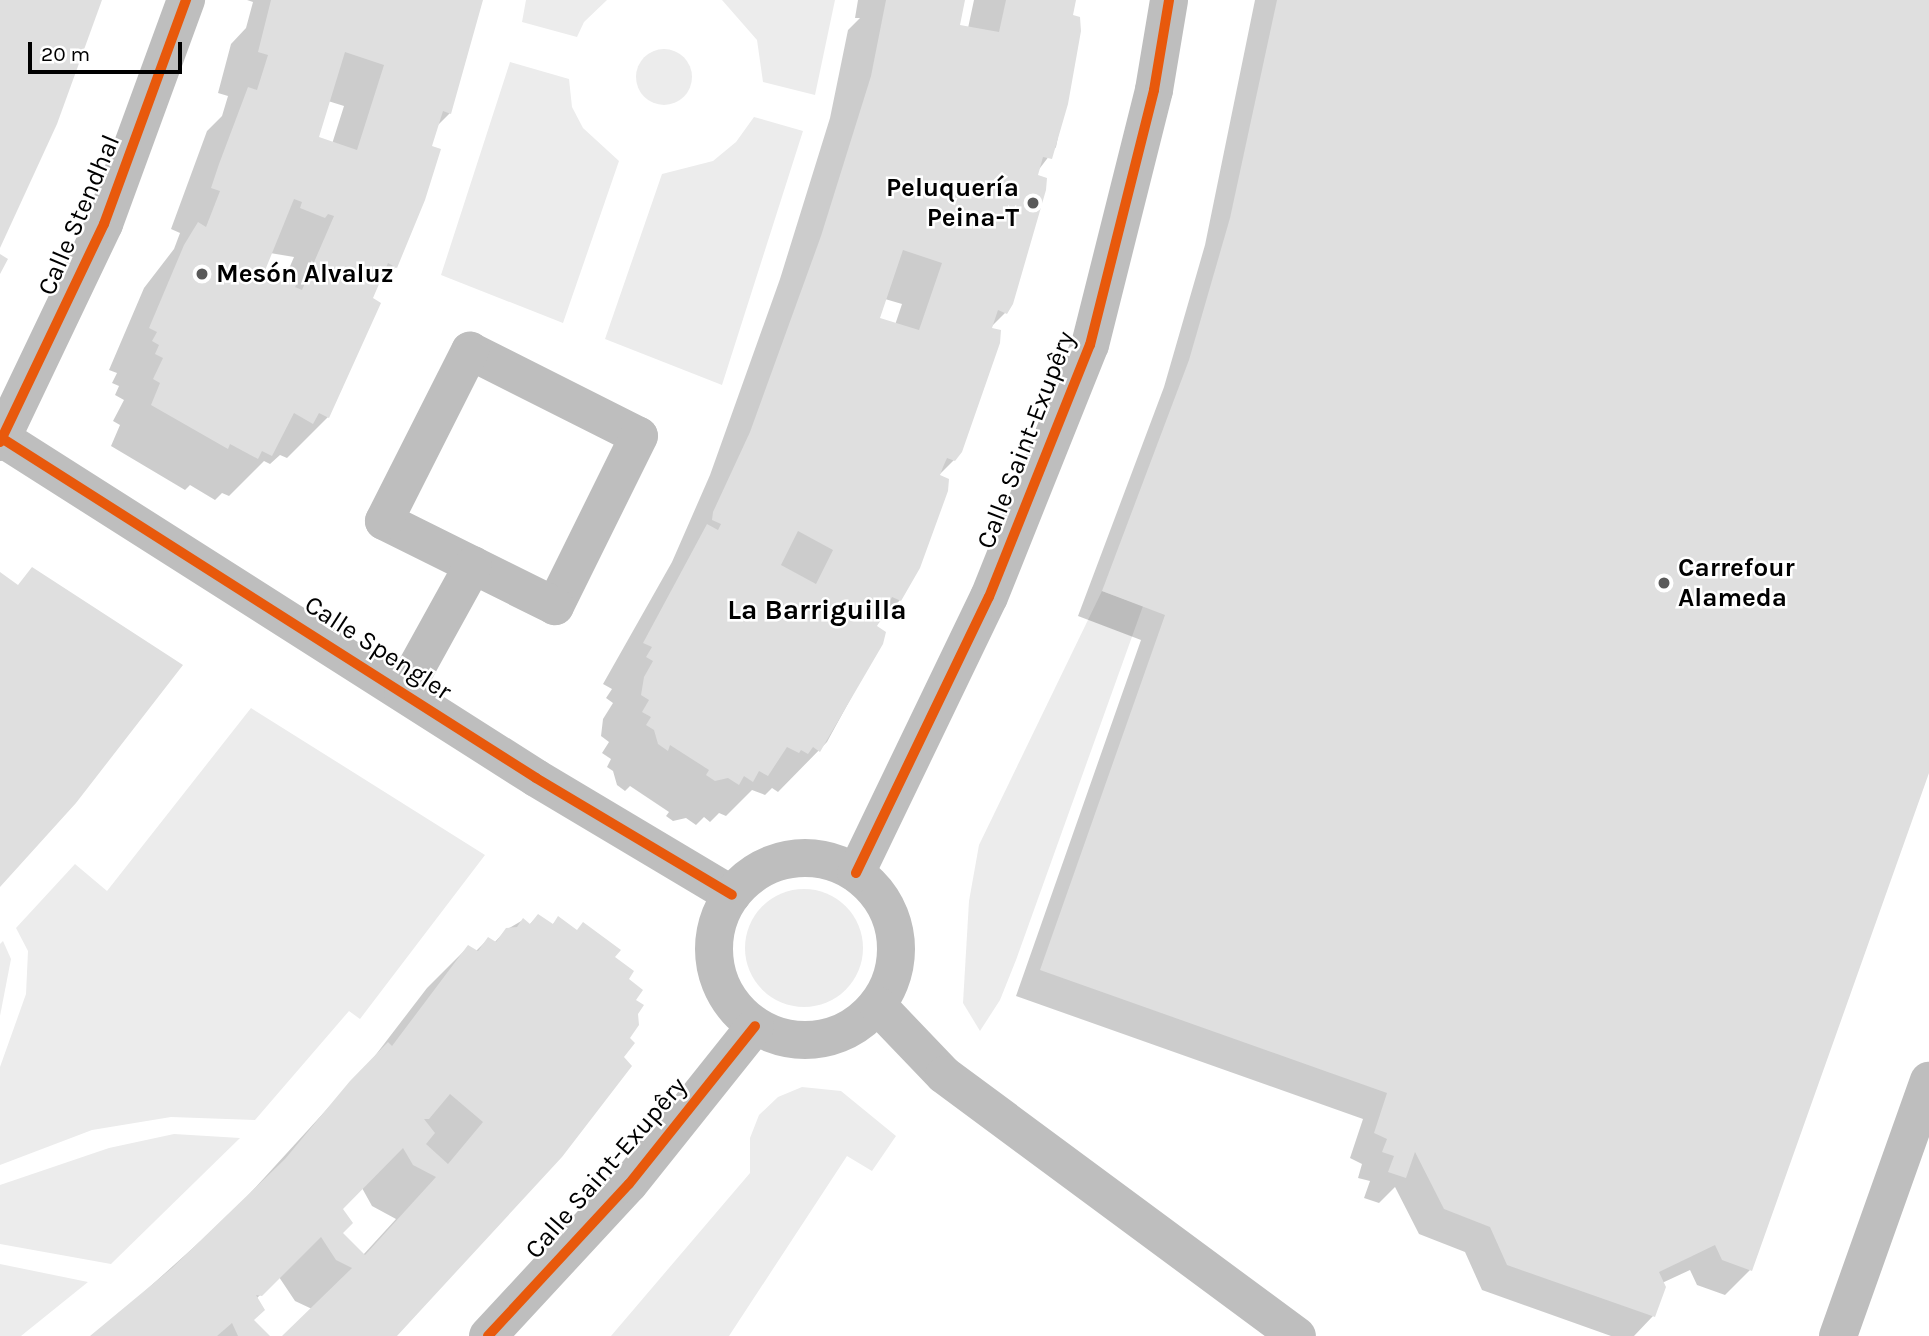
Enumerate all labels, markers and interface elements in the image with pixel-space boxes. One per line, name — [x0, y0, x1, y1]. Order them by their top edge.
scale bar — [32, 28, 186, 72]
text: 20 m — [41, 42, 90, 66]
street label: Calle Stendhal — [31, 130, 127, 300]
place label: Peluquería Peina-T — [886, 172, 1019, 234]
marker: Peluquería Peina-T — [1025, 195, 1041, 211]
place label: Mesón Alvaluz — [216, 258, 394, 290]
marker: Mesón Alvaluz — [194, 266, 210, 282]
street label: Calle Saint-Exupêry — [970, 327, 1082, 553]
place label: Carrefour Alameda — [1678, 552, 1795, 614]
marker: Carrefour Alameda — [1656, 575, 1672, 591]
street label: Calle Spengler — [299, 589, 457, 707]
district label: La Barriguilla — [727, 593, 907, 627]
street label: Calle Saint-Exupêry — [519, 1071, 693, 1265]

